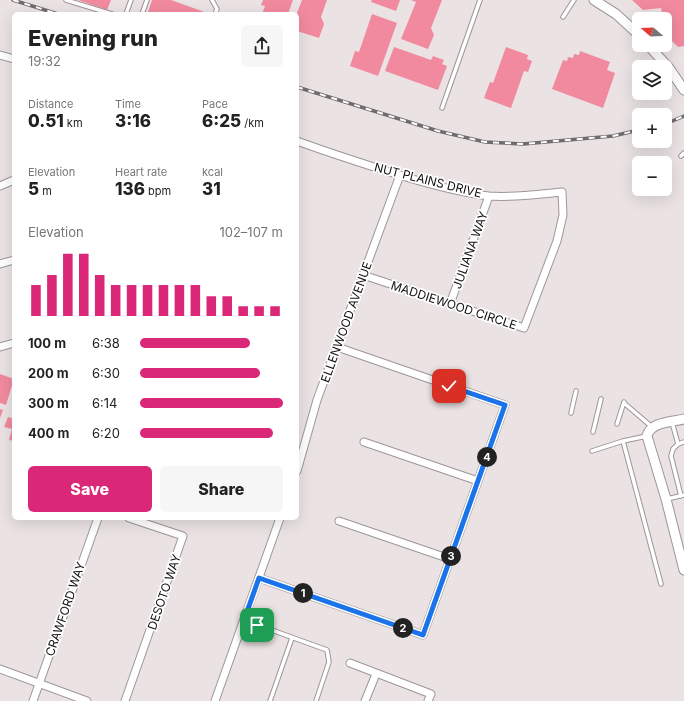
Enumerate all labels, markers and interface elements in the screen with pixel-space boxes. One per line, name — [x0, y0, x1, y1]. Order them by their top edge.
north arrow — [632, 12, 672, 52]
map controls — [632, 12, 672, 196]
text: Evening run — [28, 25, 158, 51]
button: share — [241, 25, 283, 67]
text: 19:32 — [28, 53, 61, 69]
button: layers — [632, 60, 672, 100]
text: Distance — [28, 97, 73, 111]
text: Time — [115, 97, 141, 111]
text: Pace — [202, 97, 228, 111]
button: + — [632, 108, 672, 148]
text: 0.51 — [28, 111, 64, 131]
text: 3:16 — [115, 111, 151, 131]
text: 6:25 — [202, 111, 241, 131]
text: km — [64, 116, 83, 130]
text: /km — [241, 116, 264, 130]
button: − — [632, 156, 672, 196]
street label: NUT PLAINS DRIVE — [373, 159, 483, 201]
text: Elevation — [28, 165, 75, 179]
text: Heart rate — [115, 165, 167, 179]
text: kcal — [202, 165, 223, 179]
text: 5 — [28, 179, 39, 199]
text: 136 — [115, 179, 145, 199]
text: 31 — [202, 179, 221, 199]
text: m — [39, 184, 52, 198]
text: bpm — [145, 184, 171, 198]
street label: JULIANA WAY — [449, 209, 491, 291]
text: Elevation — [28, 224, 84, 240]
text: 102–107 m — [219, 224, 283, 240]
street label: ELLENWOOD AVENUE — [317, 260, 375, 384]
street label: MADDIEWOOD CIRCLE — [389, 278, 519, 332]
text: 100 m — [28, 335, 66, 351]
text: 6:38 — [92, 335, 120, 351]
text: 200 m — [28, 365, 69, 381]
text: 6:30 — [92, 365, 120, 381]
pin — [432, 369, 466, 403]
icon: check — [438, 375, 460, 397]
text: 300 m — [28, 395, 69, 411]
text: 6:14 — [92, 395, 118, 411]
text: 400 m — [28, 425, 69, 441]
text: 6:20 — [92, 425, 120, 441]
pin: 4 — [477, 447, 497, 467]
text: 4 — [483, 450, 491, 464]
button: Save — [28, 466, 152, 512]
button: Share — [160, 466, 283, 512]
pin: 3 — [441, 546, 461, 566]
text: 3 — [447, 549, 455, 563]
street label: DESOTO WAY — [144, 552, 184, 632]
street label: CRAWFORD WAY — [42, 560, 88, 658]
pin: 1 — [293, 583, 313, 603]
text: 1 — [301, 586, 305, 600]
pin — [240, 608, 274, 642]
icon: arrive — [246, 614, 268, 636]
pin: 2 — [393, 618, 413, 638]
text: 2 — [400, 621, 406, 635]

